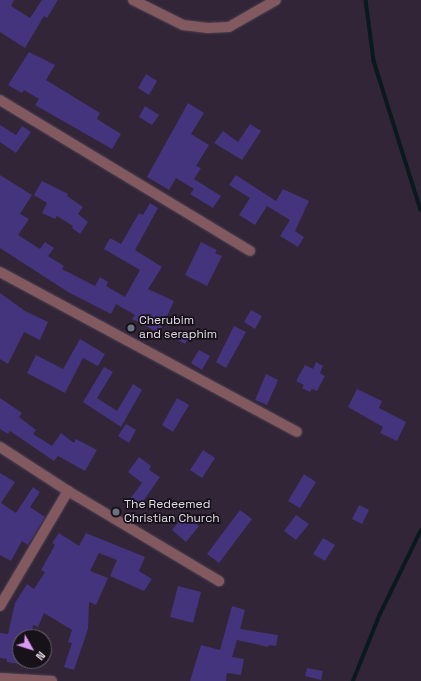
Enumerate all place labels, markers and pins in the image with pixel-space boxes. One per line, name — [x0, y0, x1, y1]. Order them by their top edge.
place label: Cherubim and seraphim — [139, 314, 217, 342]
marker: Cherubim and seraphim — [126, 323, 136, 333]
place label: The Redeemed Christian Church — [124, 498, 220, 526]
marker: The Redeemed Christian Church — [111, 507, 121, 517]

